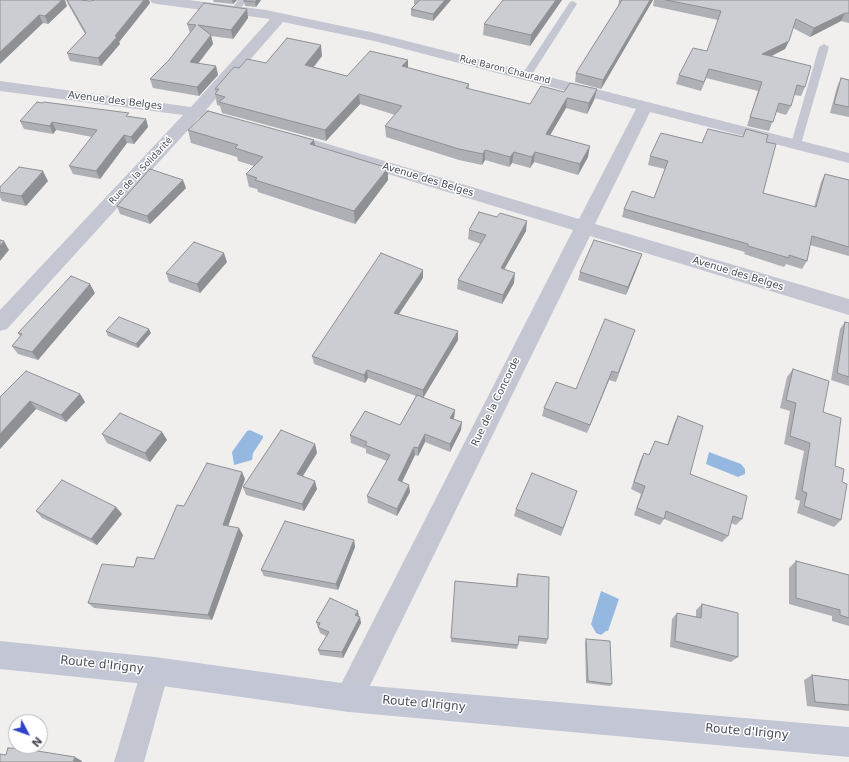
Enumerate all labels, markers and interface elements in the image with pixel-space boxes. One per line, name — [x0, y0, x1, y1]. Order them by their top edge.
street label: Rue Baron Chaurand — [459, 54, 551, 86]
street label: Avenue des Belges — [67, 89, 163, 113]
street label: Rue de la Solidarité — [107, 135, 175, 207]
street label: Avenue des Belges — [381, 160, 475, 200]
street label: Avenue des Belges — [691, 254, 785, 294]
street label: Rue de la Concorde — [469, 356, 523, 448]
street label: Route d'Irigny — [60, 653, 144, 677]
street label: Route d'Irigny — [382, 693, 466, 715]
north arrow — [8, 714, 48, 754]
street label: Route d'Irigny — [705, 721, 789, 743]
text: N — [29, 734, 45, 749]

